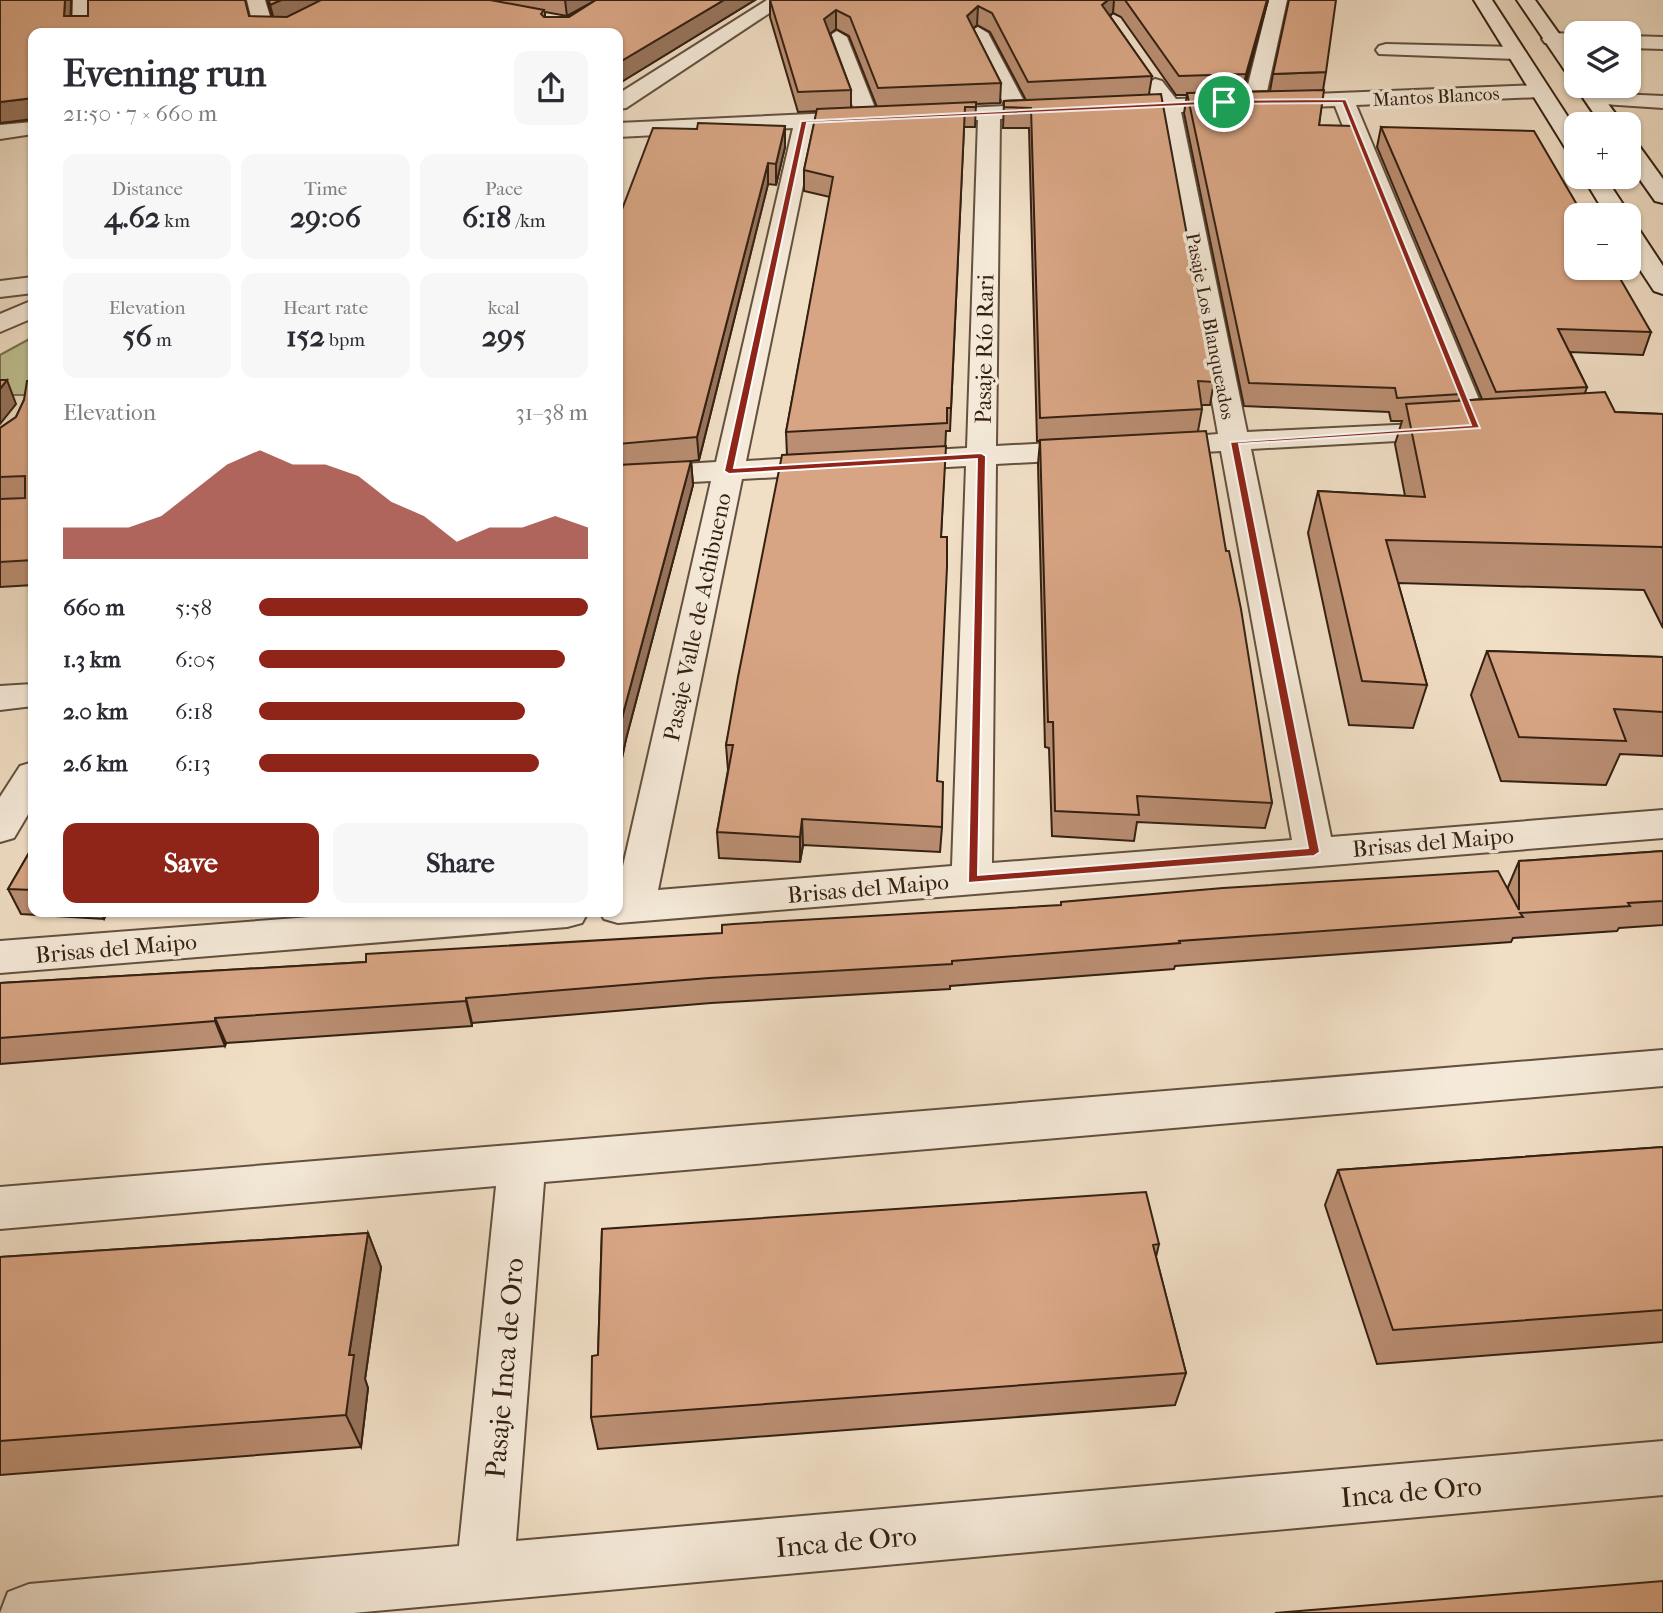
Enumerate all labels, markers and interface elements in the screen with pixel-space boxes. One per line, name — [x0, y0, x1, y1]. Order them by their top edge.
map controls — [1564, 21, 1641, 280]
button: layers — [1564, 21, 1641, 98]
text: Evening run — [63, 51, 266, 96]
button: share — [514, 51, 588, 125]
pin — [1194, 72, 1254, 132]
icon: arrive — [1205, 83, 1243, 121]
street label: Mantos Blancos — [1372, 83, 1500, 111]
text: 21:50 · 7 × 660 m — [63, 100, 217, 127]
button: + — [1564, 112, 1641, 189]
text: Distance — [111, 178, 183, 200]
text: Time — [304, 178, 347, 200]
text: Pace — [485, 178, 523, 200]
text: 4.62 — [104, 200, 160, 235]
text: 29:06 — [290, 200, 361, 235]
text: 6:18 — [462, 200, 511, 235]
button: − — [1564, 203, 1641, 280]
text: km — [160, 210, 190, 232]
text: /km — [511, 210, 546, 232]
street label: Pasaje Los Blanqueados — [1181, 231, 1239, 421]
street label: Pasaje Río Rari — [970, 274, 999, 424]
text: Elevation — [109, 297, 186, 319]
text: Heart rate — [283, 297, 368, 319]
text: kcal — [488, 297, 520, 319]
text: 56 — [123, 319, 152, 354]
text: 152 — [286, 319, 325, 354]
text: 295 — [482, 319, 526, 354]
text: m — [152, 329, 172, 351]
text: bpm — [325, 329, 365, 351]
text: Elevation — [63, 399, 156, 426]
text: 31–38 m — [515, 399, 588, 426]
street label: Pasaje Valle de Achibueno — [658, 491, 737, 744]
text: 660 m — [63, 594, 125, 621]
text: 5:58 — [175, 594, 212, 621]
text: 1.3 km — [63, 646, 121, 673]
text: 6:05 — [175, 646, 216, 673]
text: 2.0 km — [63, 698, 128, 725]
text: 6:18 — [175, 698, 213, 725]
text: 2.6 km — [63, 750, 128, 777]
text: 6:13 — [175, 750, 211, 777]
street label: Brisas del Maipo — [1351, 822, 1515, 863]
button: Save — [63, 823, 319, 903]
button: Share — [333, 823, 588, 903]
street label: Brisas del Maipo — [786, 868, 950, 909]
street label: Brisas del Maipo — [34, 928, 198, 969]
street label: Pasaje Inca de Oro — [478, 1256, 531, 1480]
street label: Inca de Oro — [1339, 1469, 1483, 1514]
street label: Inca de Oro — [774, 1519, 918, 1564]

